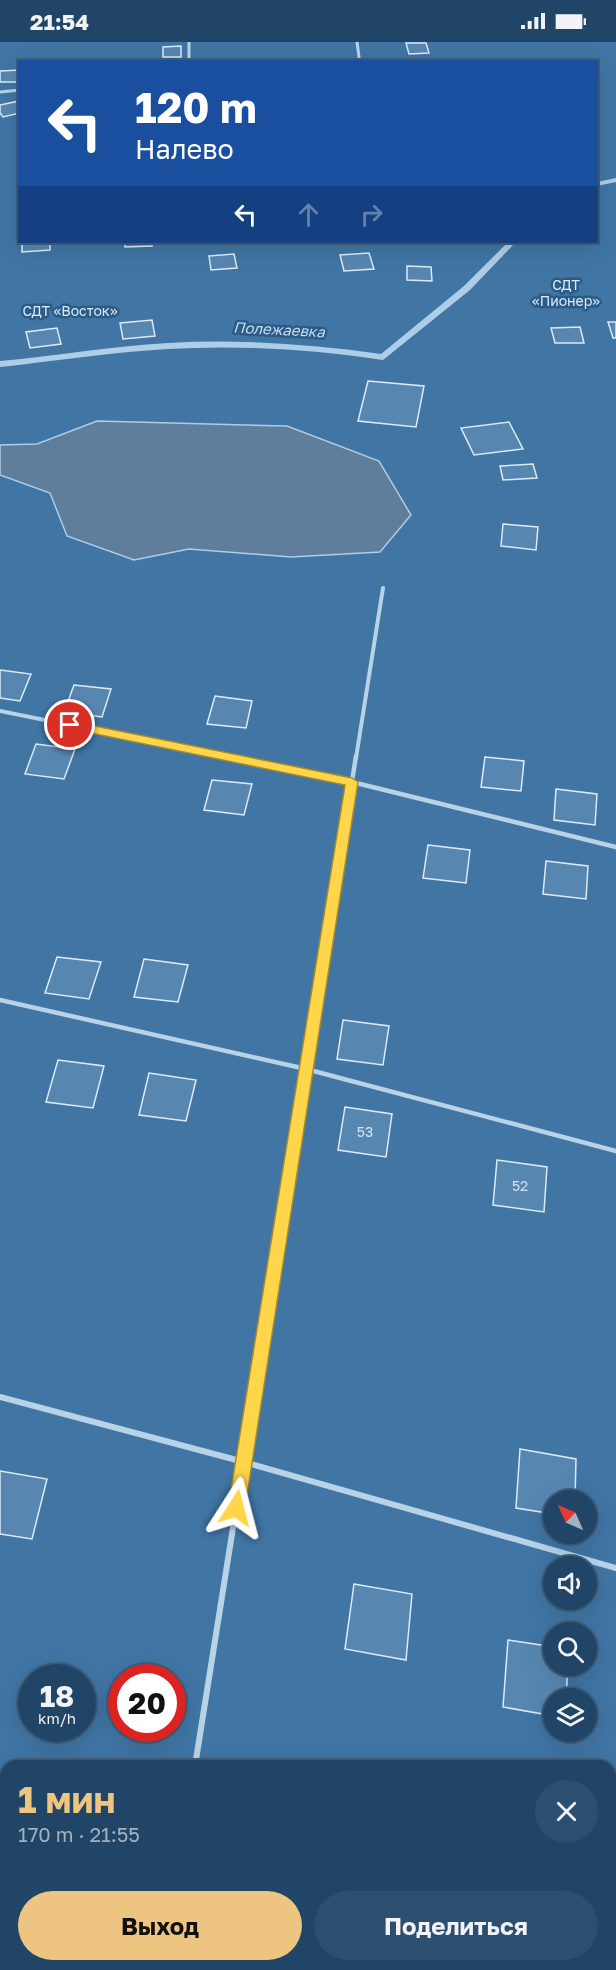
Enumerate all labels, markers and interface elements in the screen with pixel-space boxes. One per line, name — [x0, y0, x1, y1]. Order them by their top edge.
text: 21:54 — [30, 8, 89, 35]
text: 120 m — [135, 82, 257, 132]
icon: left — [36, 84, 114, 162]
text: Налево — [135, 133, 234, 165]
icon: left — [229, 198, 262, 231]
icon: ahead — [292, 198, 325, 231]
icon: right — [355, 198, 388, 231]
park label: СДТ «Пионер» — [532, 276, 600, 309]
park label: СДТ «Восток» — [22, 302, 118, 319]
water label: Полежаевка — [233, 318, 326, 340]
pin — [44, 699, 95, 750]
icon: arrive — [53, 708, 86, 741]
house number: 53 — [357, 1123, 373, 1140]
house number: 52 — [512, 1177, 528, 1194]
position arrow — [204, 1476, 268, 1540]
north arrow — [543, 1490, 597, 1544]
map controls — [543, 1490, 597, 1742]
button: sound — [543, 1556, 597, 1610]
button: search — [543, 1622, 597, 1676]
speed limit sign: 20 — [108, 1664, 186, 1742]
text: 18 — [40, 1678, 74, 1714]
button: layers — [543, 1688, 597, 1742]
text: km/h — [38, 1709, 76, 1727]
text: 1 мин — [18, 1778, 115, 1821]
button: close — [535, 1780, 598, 1843]
text: 170 m · 21:55 — [18, 1822, 140, 1846]
button: Выход — [18, 1891, 302, 1960]
button: Поделиться — [314, 1891, 598, 1960]

